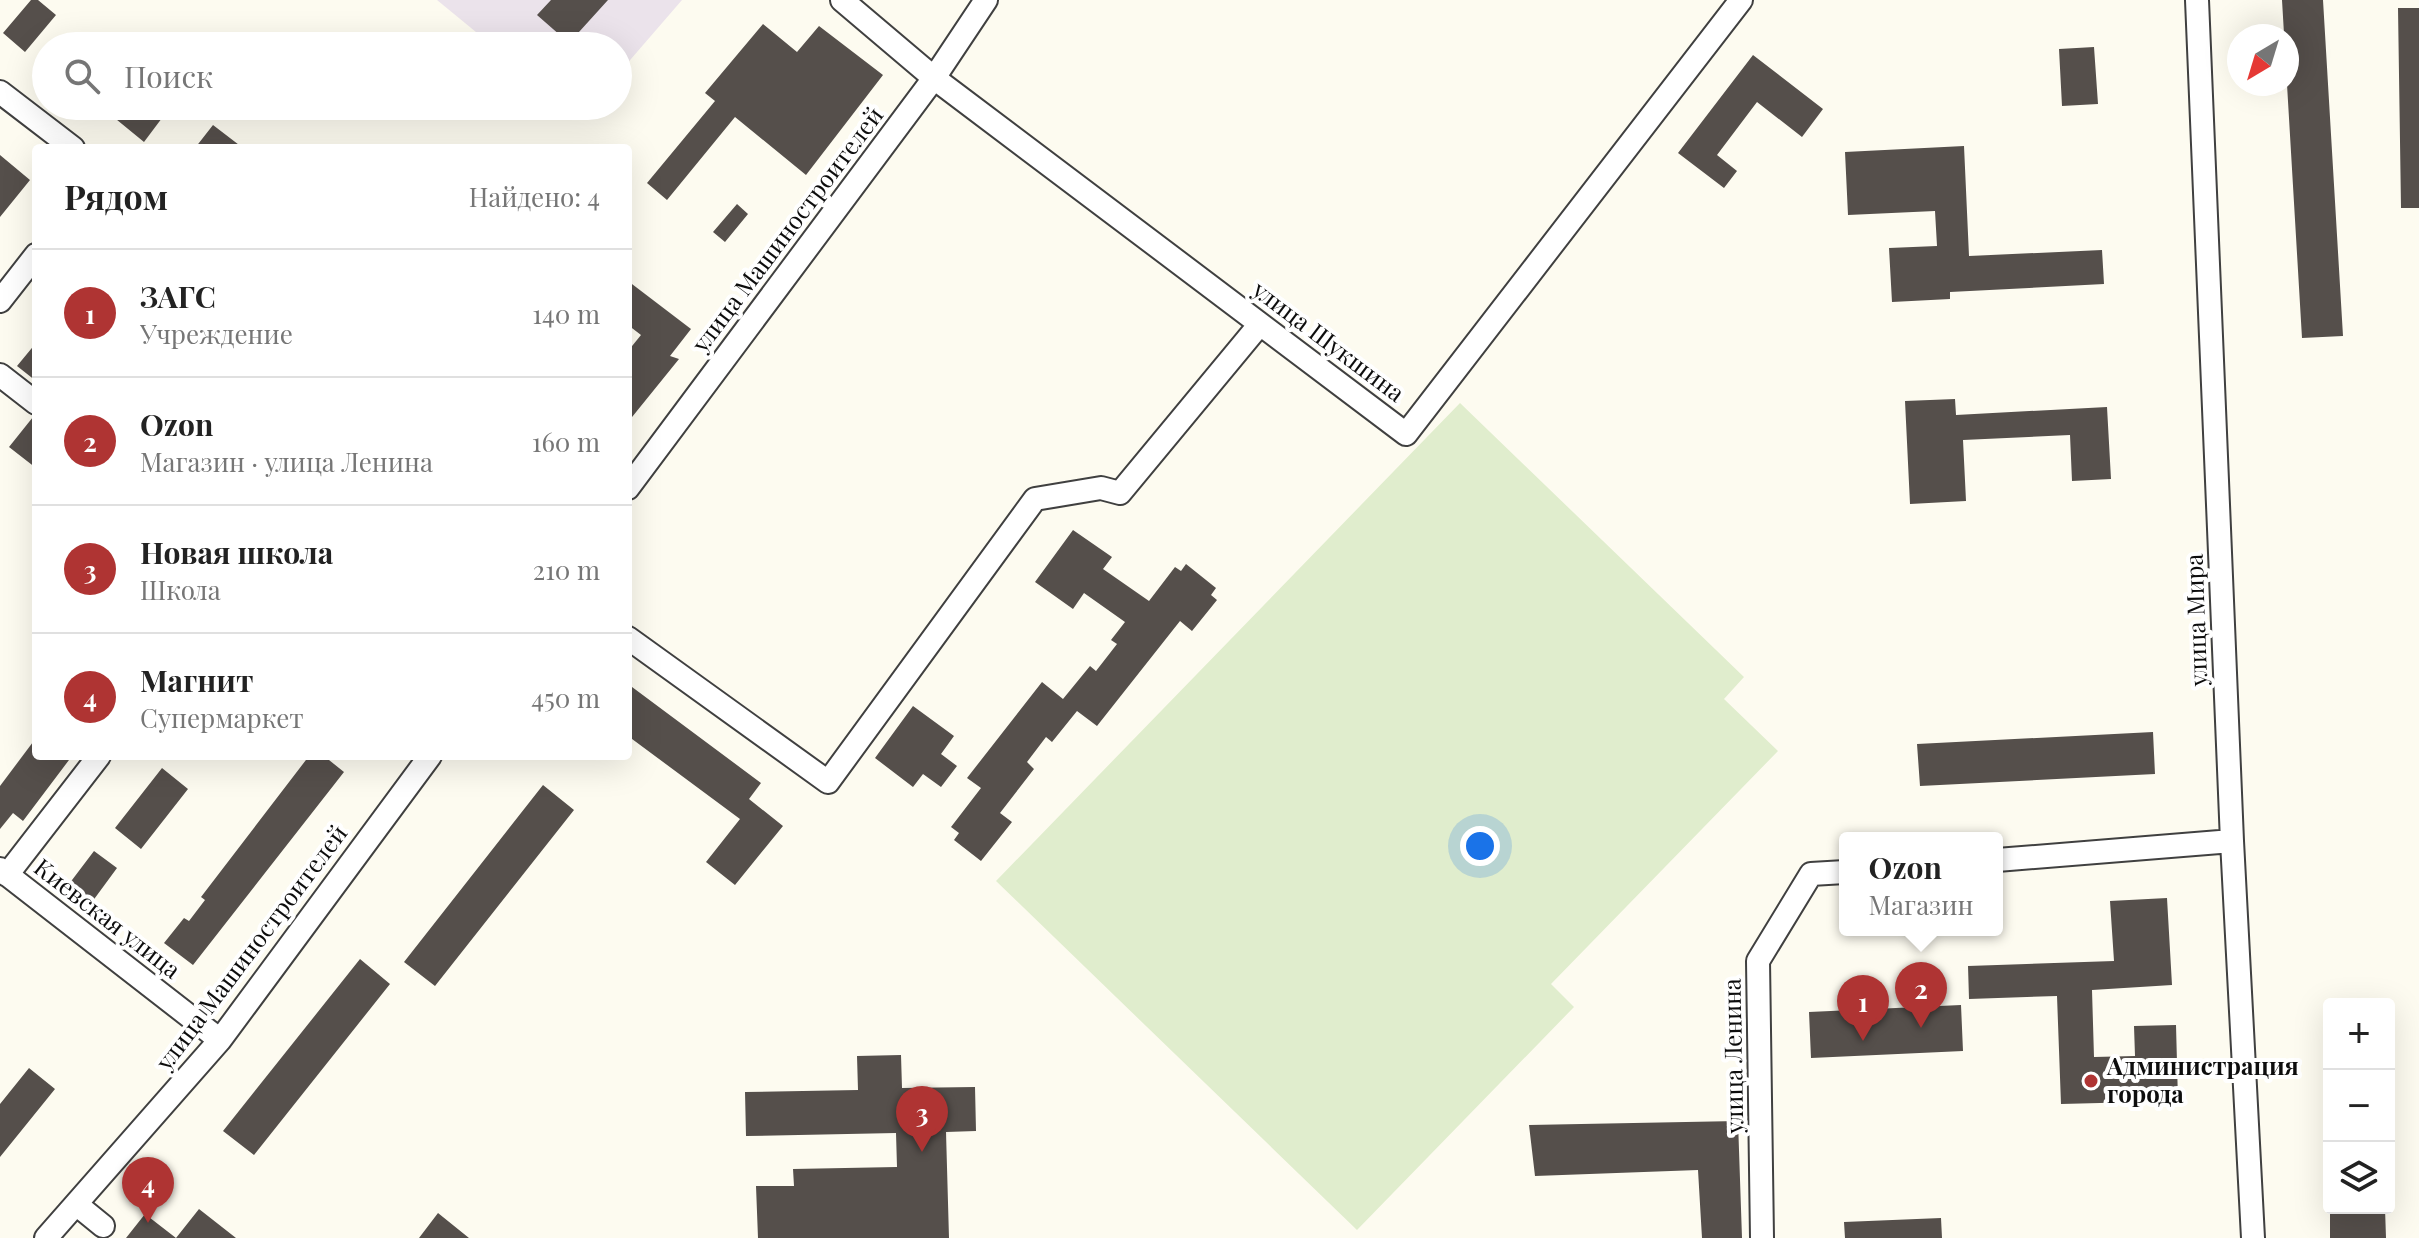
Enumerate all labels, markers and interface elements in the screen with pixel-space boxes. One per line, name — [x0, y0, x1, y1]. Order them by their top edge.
north arrow — [2227, 24, 2299, 96]
search box — [32, 32, 632, 120]
icon: search — [60, 54, 104, 98]
text: Поиск — [124, 56, 213, 96]
street label: улица Машиностроителей — [683, 100, 889, 359]
text: Рядом — [64, 173, 168, 219]
text: Найдено: 4 — [469, 179, 600, 214]
street label: улица Шукшина — [1246, 272, 1412, 408]
text: ЗАГС — [140, 276, 216, 316]
text: 1 — [85, 296, 95, 331]
text: 140 m — [532, 296, 600, 331]
text: Учреждение — [140, 316, 293, 351]
text: Ozon — [140, 404, 213, 444]
text: 2 — [83, 424, 97, 459]
text: 160 m — [532, 424, 600, 459]
text: Магазин · улица Ленина — [140, 444, 433, 479]
text: Новая школа — [140, 532, 333, 572]
text: 3 — [84, 552, 96, 587]
text: 210 m — [533, 552, 600, 587]
street label: улица Мира — [2177, 553, 2213, 688]
text: Школа — [140, 572, 221, 607]
text: Магнит — [140, 660, 253, 700]
text: 4 — [83, 680, 97, 715]
text: 450 m — [531, 680, 600, 715]
text: Супермаркет — [140, 700, 304, 735]
street label: улица Машиностроителей — [147, 818, 353, 1077]
your location — [1460, 826, 1500, 866]
popup — [1839, 832, 2003, 936]
text: Ozon — [1869, 847, 1942, 887]
street label: Киевская улица — [28, 850, 188, 985]
text: Магазин — [1869, 887, 1973, 922]
pin: 2 — [1895, 962, 1947, 1028]
pin: 1 — [1837, 975, 1889, 1041]
street label: улица Ленина — [1715, 978, 1749, 1135]
map controls — [2323, 998, 2395, 1214]
button: + — [2323, 998, 2395, 1070]
place label: Администрация города — [2106, 1049, 2299, 1109]
button: − — [2323, 1070, 2395, 1142]
marker: Администрация города — [2082, 1072, 2100, 1090]
pin: 3 — [896, 1086, 948, 1152]
button: layers — [2323, 1142, 2395, 1214]
pin: 4 — [122, 1157, 174, 1223]

